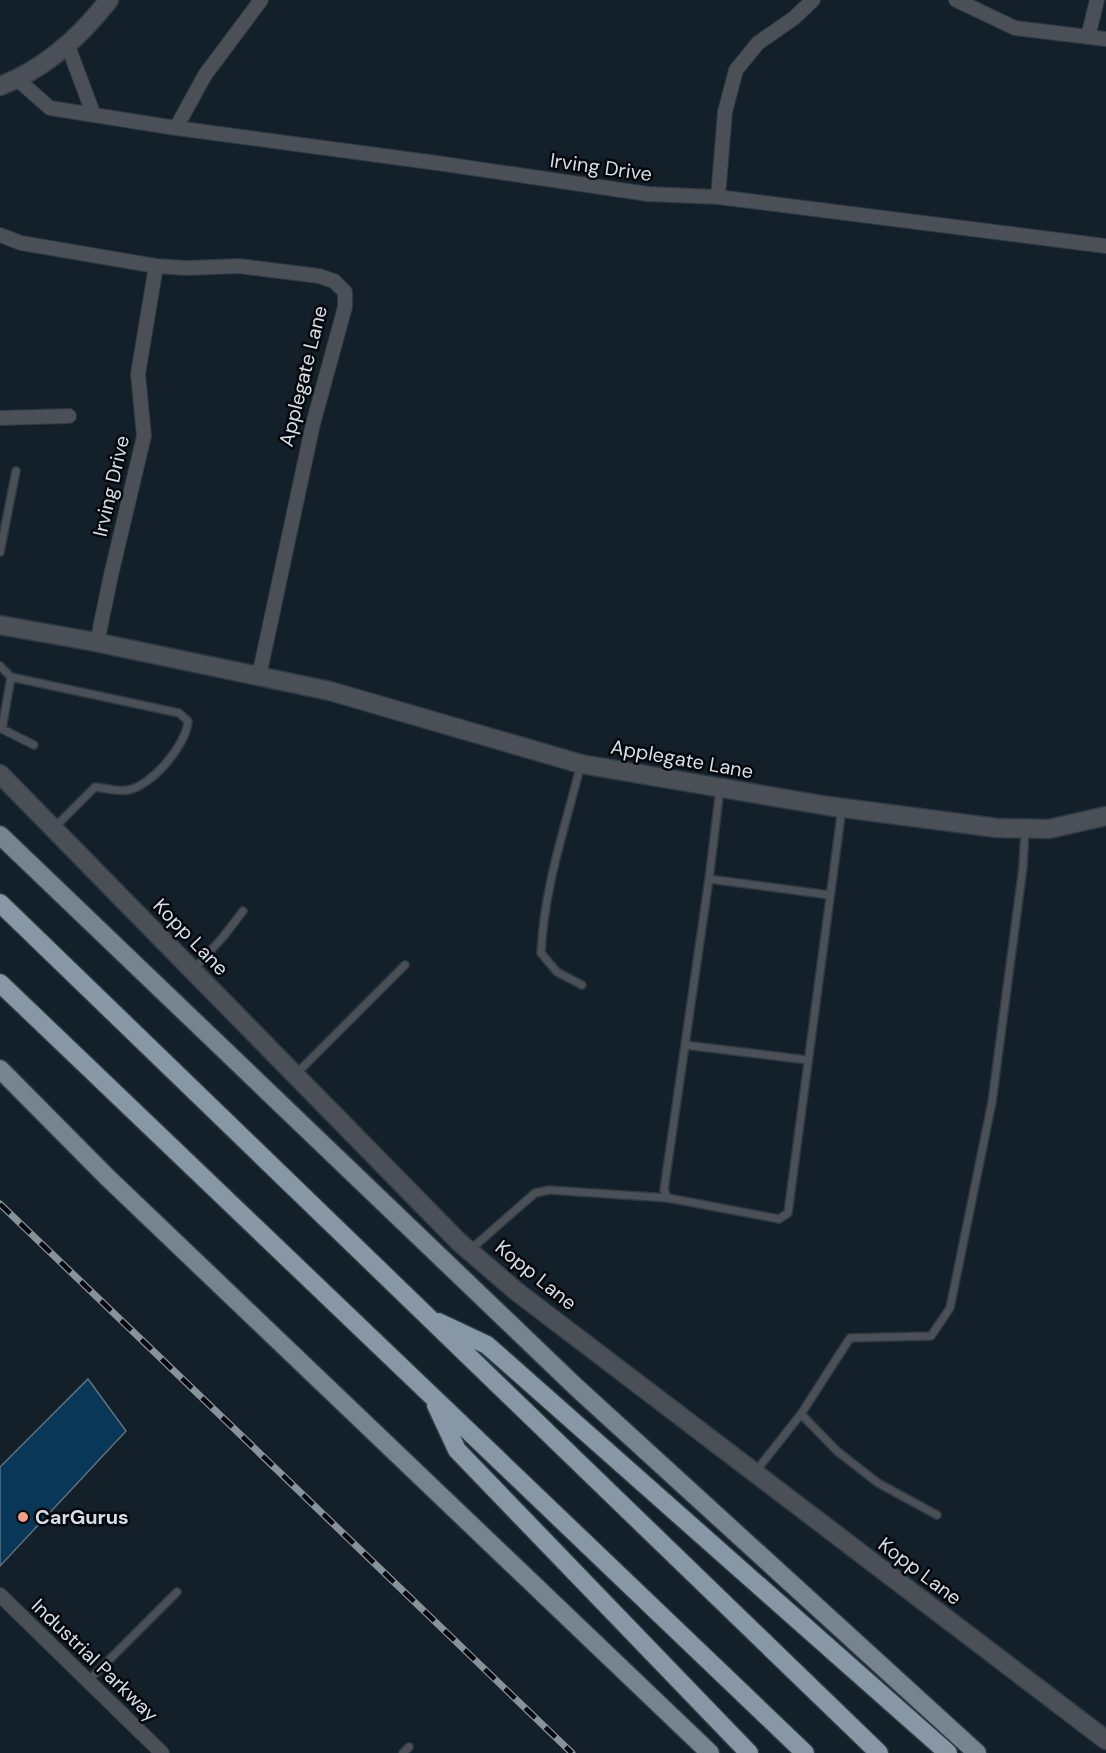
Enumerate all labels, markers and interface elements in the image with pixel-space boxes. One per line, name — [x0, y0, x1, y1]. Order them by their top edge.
street label: Irving Drive — [548, 147, 654, 187]
street label: Applegate Lane — [273, 303, 333, 449]
street label: Irving Drive — [87, 433, 135, 539]
street label: Applegate Lane — [609, 734, 755, 784]
street label: Kopp Lane — [148, 893, 234, 981]
street label: Kopp Lane — [490, 1234, 582, 1316]
place label: CarGurus — [35, 1504, 129, 1530]
marker: CarGurus — [16, 1510, 30, 1524]
street label: Kopp Lane — [873, 1531, 967, 1611]
street label: Industrial Parkway — [26, 1593, 164, 1727]

